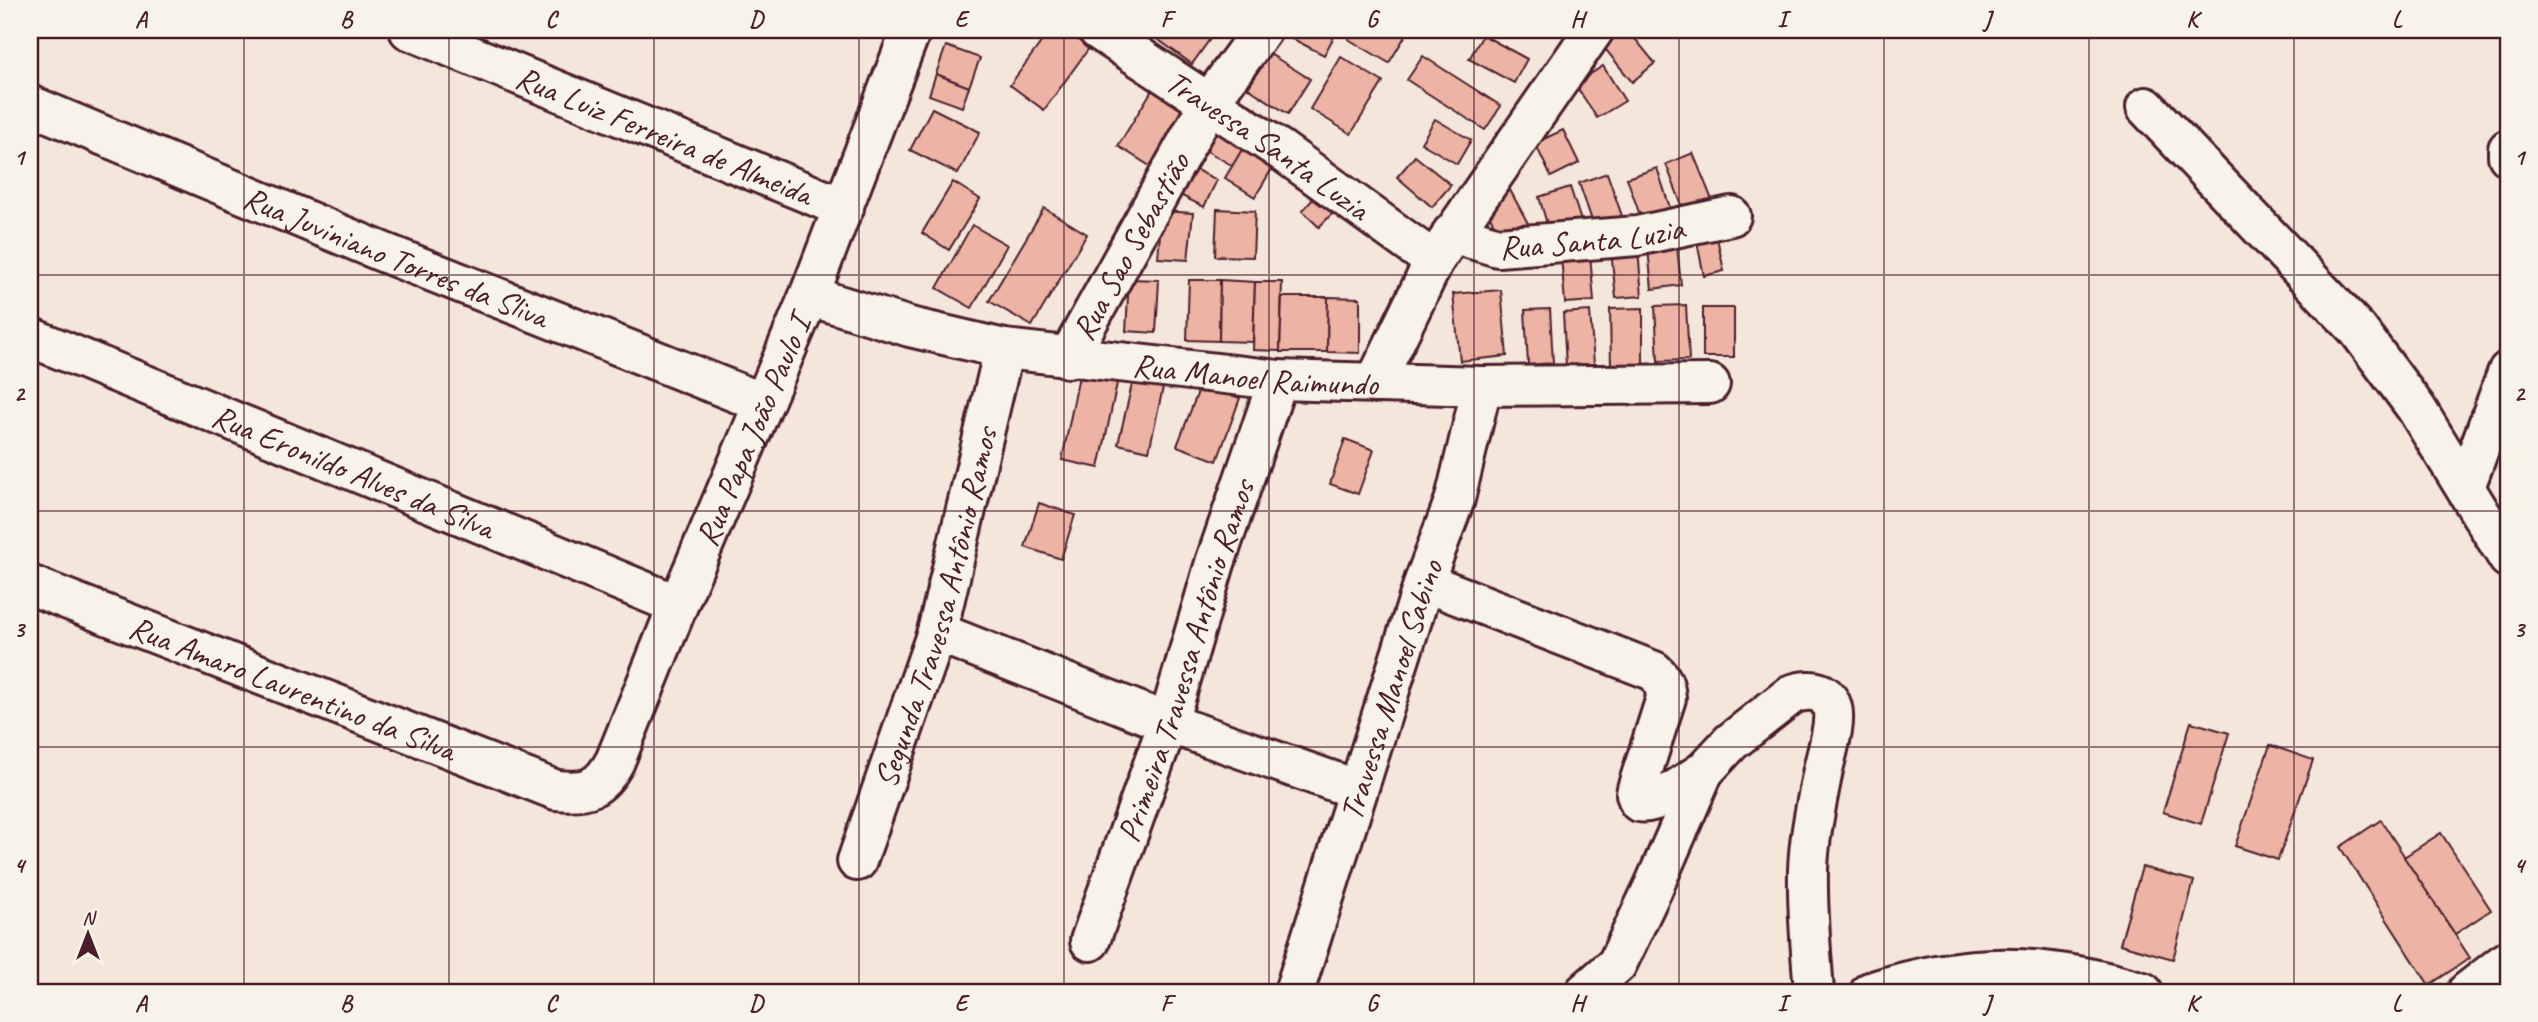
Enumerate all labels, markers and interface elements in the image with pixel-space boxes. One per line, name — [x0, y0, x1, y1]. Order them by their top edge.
text: A — [135, 5, 149, 34]
text: B — [340, 5, 354, 34]
text: C — [546, 5, 560, 34]
text: D — [749, 5, 765, 34]
text: E — [955, 5, 971, 34]
text: F — [1161, 5, 1177, 34]
text: G — [1366, 5, 1381, 34]
text: H — [1570, 5, 1588, 34]
text: I — [1777, 5, 1792, 34]
text: J — [1981, 5, 1994, 34]
text: K — [2186, 5, 2202, 34]
text: L — [2392, 5, 2403, 34]
street label: Rua Luiz Ferreira de Almeida — [510, 56, 821, 216]
street label: Travessa Santa Luzia — [1158, 61, 1379, 231]
text: 1 — [14, 143, 27, 172]
street label: Rua Sao Sebastião — [1062, 143, 1201, 348]
text: 1 — [2514, 143, 2527, 172]
street label: Rua Juviniano Torres da Sliva — [237, 177, 556, 338]
street label: Rua Santa Luzia — [1498, 206, 1690, 269]
street label: Rua Papa João Paulo I — [686, 303, 823, 552]
street label: Rua Manoel Raimundo — [1131, 344, 1380, 405]
text: 2 — [14, 379, 27, 408]
text: 2 — [2514, 379, 2527, 408]
street label: Rua Eronildo Alves da Silva — [206, 395, 503, 550]
street label: Segunda Travessa Antônio Ramos — [864, 421, 1007, 793]
street label: Primeira Travessa Antônio Ramos — [1107, 472, 1265, 848]
street label: Travessa Manoel Sabino — [1330, 553, 1453, 825]
street label: Rua Amaro Laurentino da Silva — [123, 606, 464, 772]
text: 3 — [14, 615, 27, 644]
text: 3 — [2514, 615, 2527, 644]
text: 4 — [14, 851, 27, 880]
text: 4 — [2514, 851, 2527, 880]
north arrow — [52, 900, 122, 970]
text: N — [82, 906, 97, 930]
text: A — [135, 989, 149, 1018]
text: B — [340, 989, 354, 1018]
text: C — [546, 989, 560, 1018]
text: D — [749, 989, 765, 1018]
text: E — [955, 989, 971, 1018]
text: F — [1161, 989, 1177, 1018]
text: G — [1366, 989, 1381, 1018]
text: H — [1570, 989, 1588, 1018]
text: I — [1777, 989, 1792, 1018]
text: J — [1981, 989, 1994, 1018]
text: K — [2186, 989, 2202, 1018]
text: L — [2392, 989, 2403, 1018]

